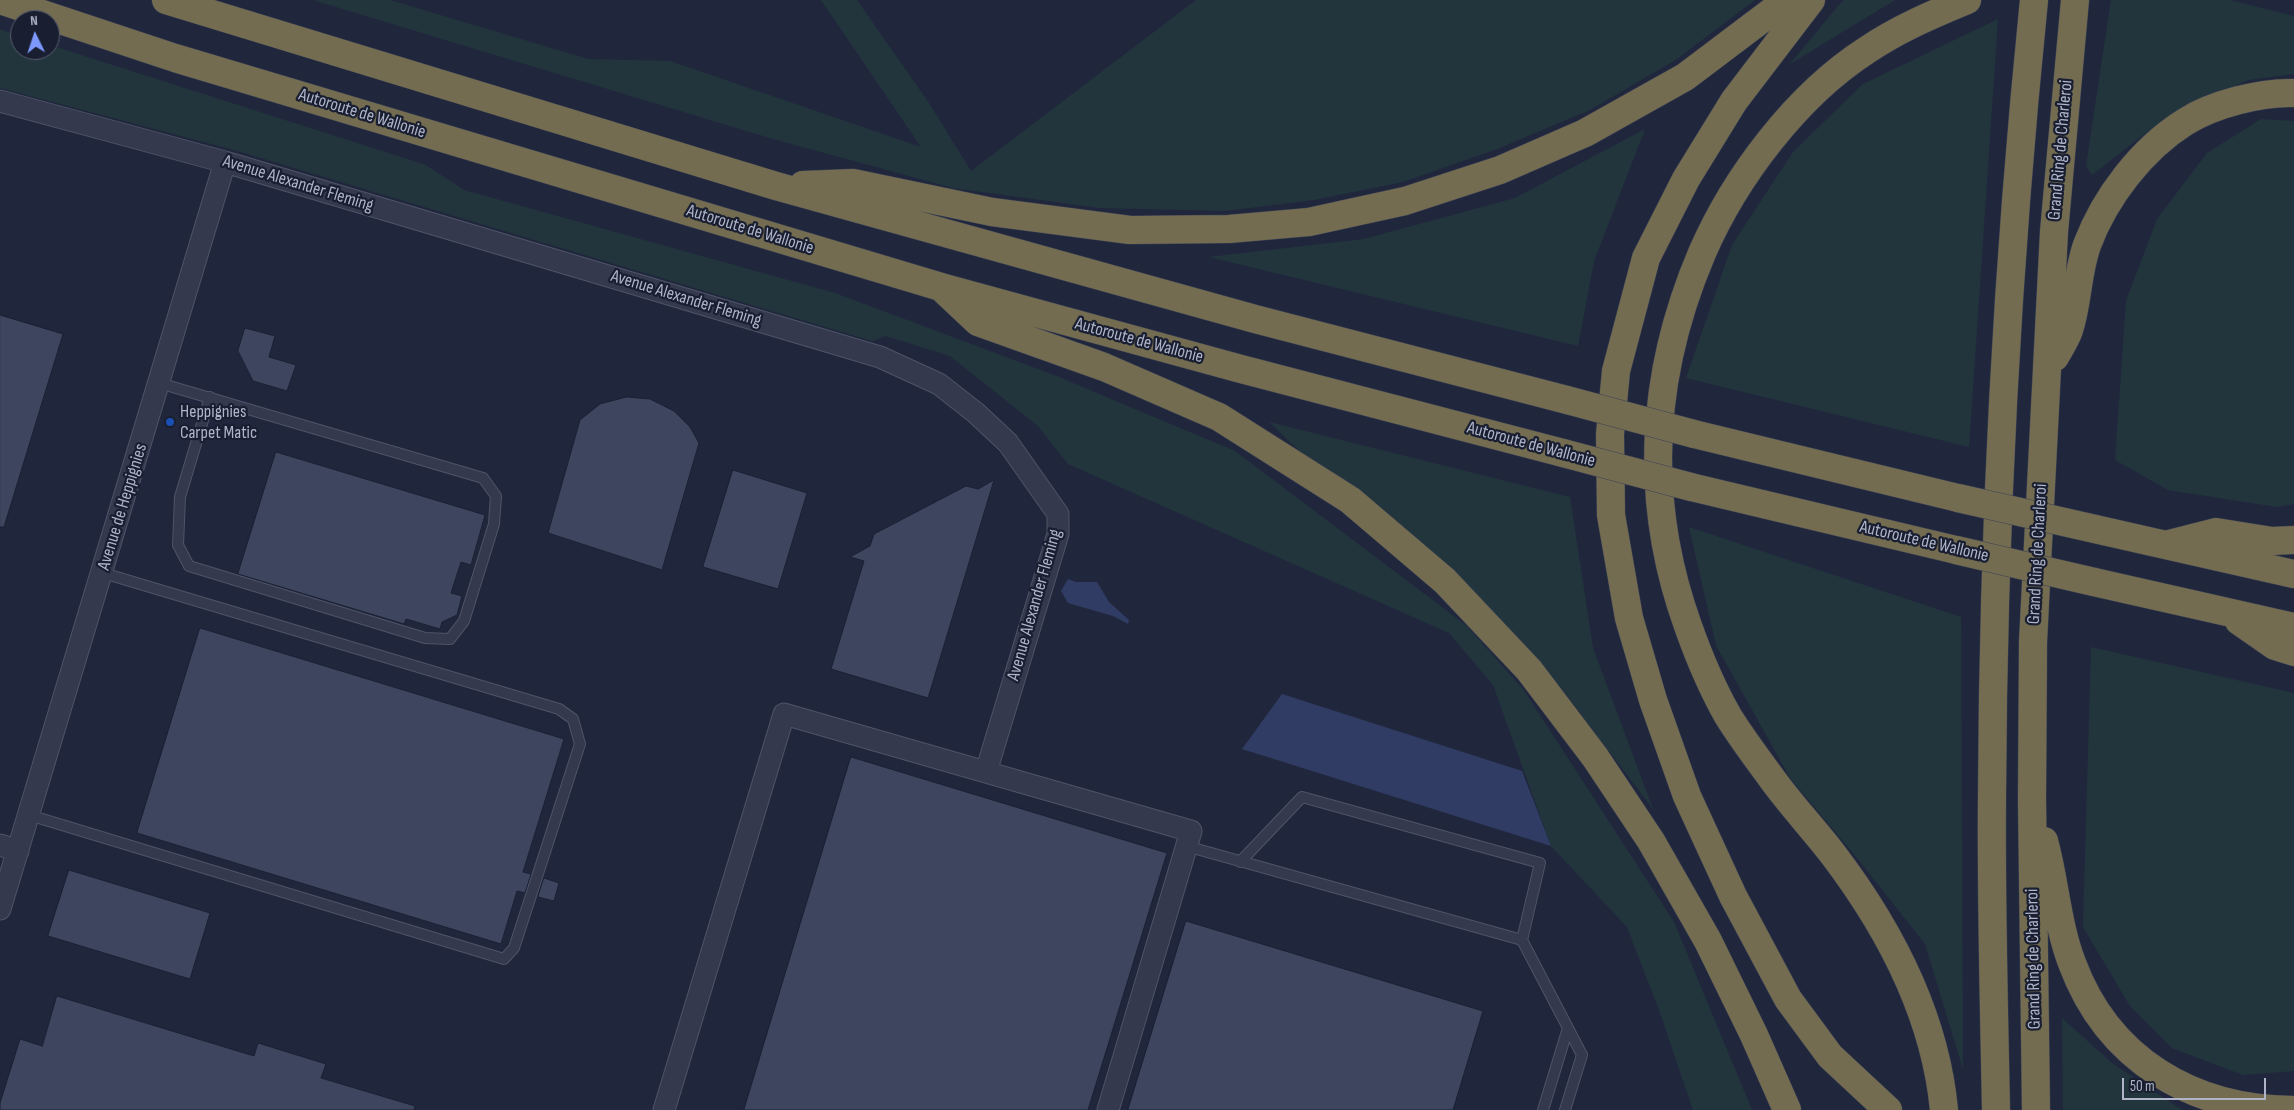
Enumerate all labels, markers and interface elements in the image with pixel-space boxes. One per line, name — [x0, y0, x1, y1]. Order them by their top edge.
north arrow — [10, 10, 60, 60]
text: N — [30, 12, 38, 29]
street label: Grand Ring de Charleroi — [2044, 79, 2078, 221]
street label: Autoroute de Wallonie — [296, 84, 428, 144]
street label: Avenue Alexander Fleming — [220, 151, 376, 217]
street label: Autoroute de Wallonie — [684, 200, 816, 260]
street label: Avenue Alexander Fleming — [608, 266, 764, 332]
street label: Autoroute de Wallonie — [1073, 314, 1205, 368]
place label: Heppignies Carpet Matic — [180, 401, 257, 444]
marker: Heppignies Carpet Matic — [164, 416, 176, 428]
street label: Autoroute de Wallonie — [1465, 418, 1597, 472]
street label: Avenue de Heppignies — [94, 441, 152, 573]
street label: Grand Ring de Charleroi — [2024, 483, 2052, 625]
street label: Autoroute de Wallonie — [1857, 517, 1991, 567]
street label: Avenue Alexander Fleming — [1003, 527, 1067, 683]
street label: Grand Ring de Charleroi — [2022, 888, 2046, 1030]
scale bar — [2124, 1068, 2268, 1100]
text: 50 m — [2130, 1077, 2155, 1096]

